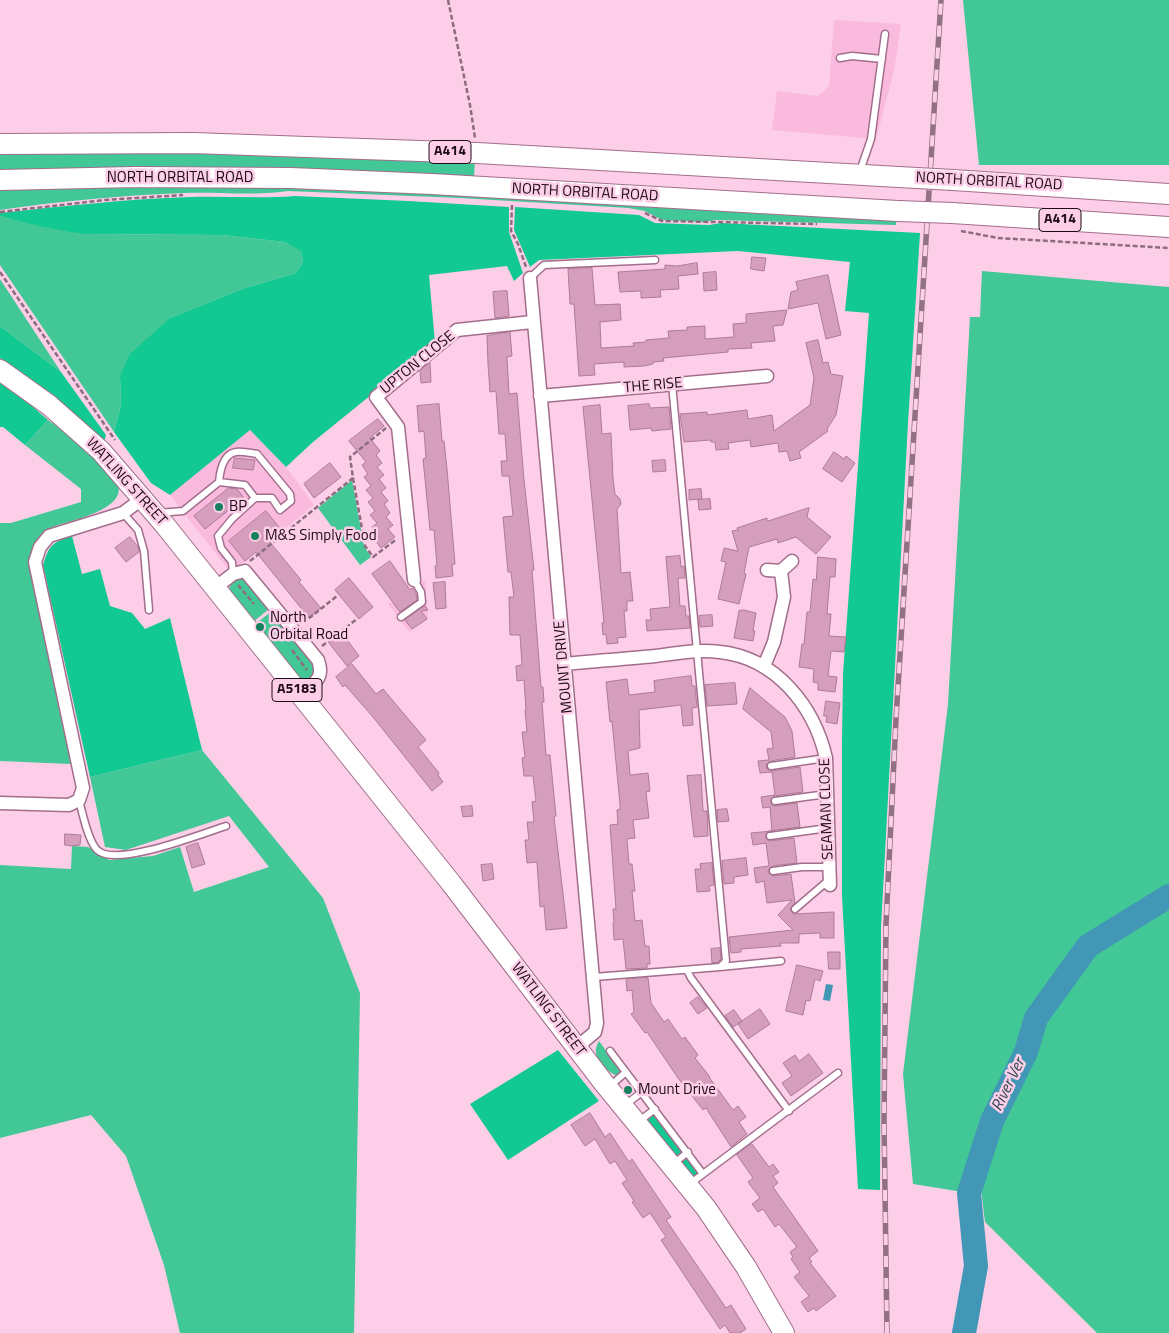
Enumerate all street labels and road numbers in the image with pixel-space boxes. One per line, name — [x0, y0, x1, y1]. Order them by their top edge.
road number: A414 — [429, 140, 471, 163]
street label: NORTH ORBITAL ROAD — [107, 169, 253, 187]
street label: NORTH ORBITAL ROAD — [915, 169, 1063, 195]
street label: NORTH ORBITAL ROAD — [511, 180, 659, 206]
road number: A414 — [1039, 208, 1081, 232]
street label: UPTON CLOSE — [377, 327, 459, 399]
street label: THE RISE — [623, 374, 683, 398]
street label: WATLING STREET — [82, 434, 170, 530]
street label: MOUNT DRIVE — [551, 620, 577, 714]
road number: A5183 — [272, 678, 322, 702]
street label: SEAMAN CLOSE — [816, 758, 838, 860]
street label: WATLING STREET — [507, 960, 589, 1060]

